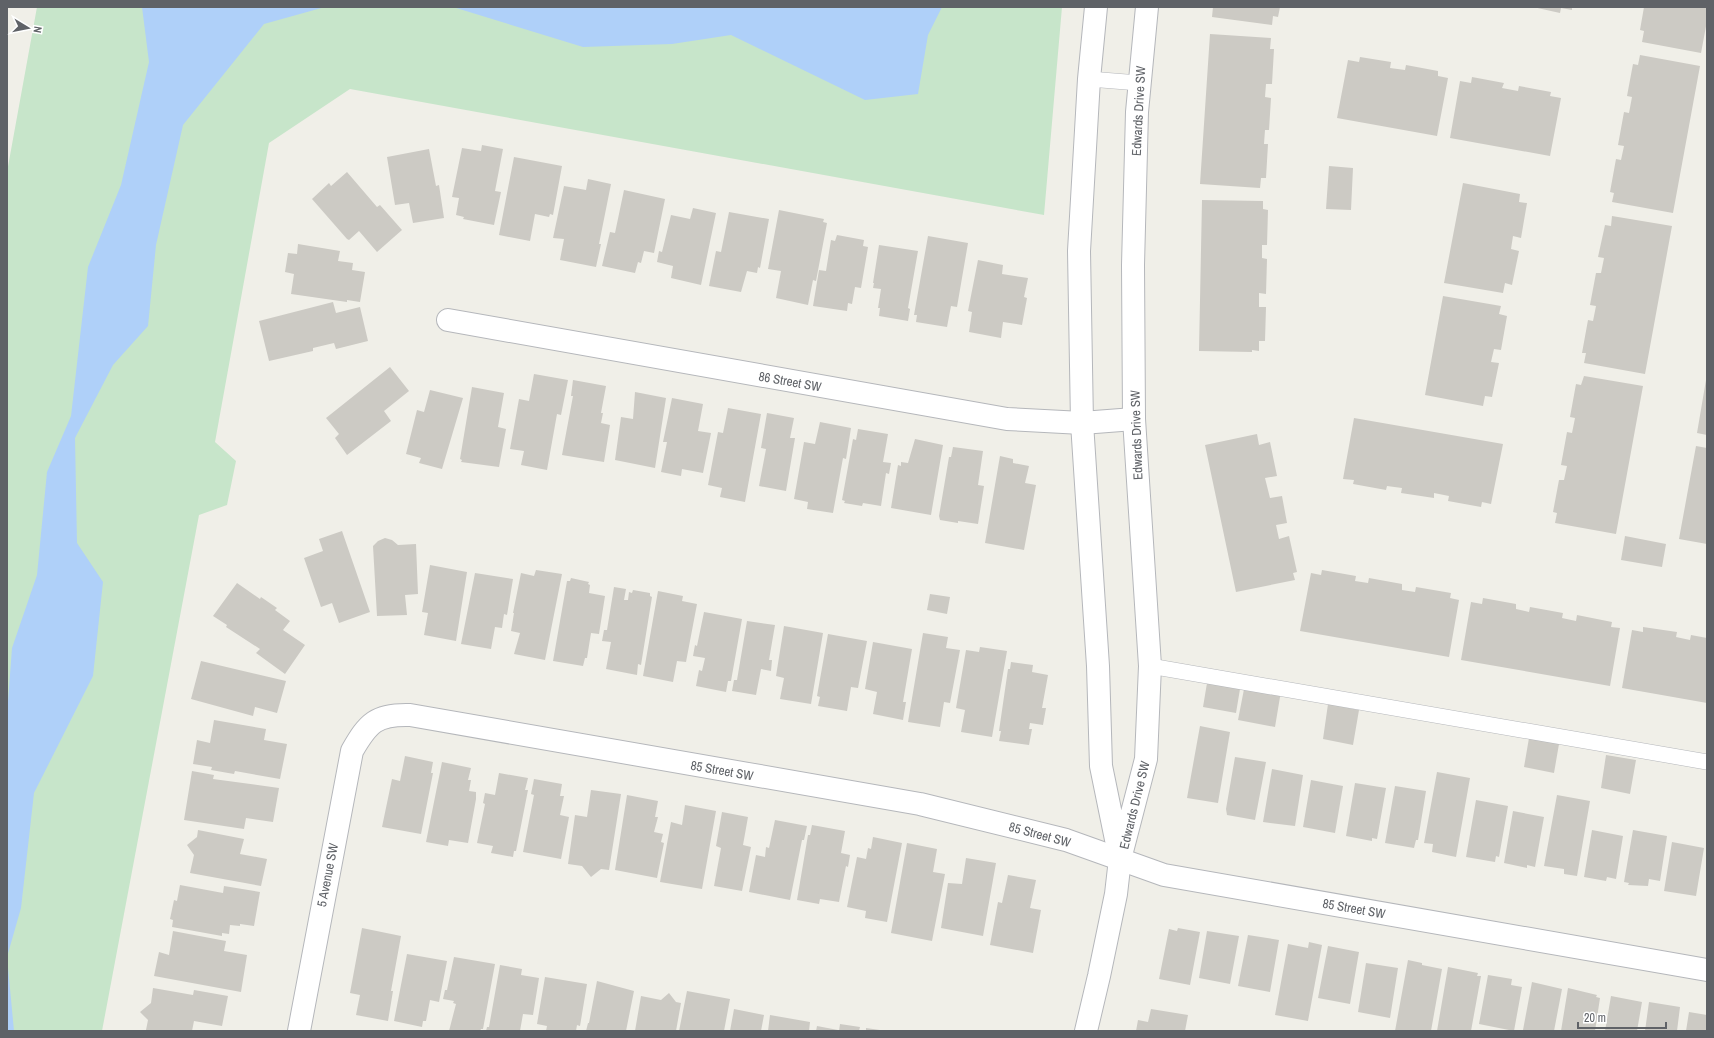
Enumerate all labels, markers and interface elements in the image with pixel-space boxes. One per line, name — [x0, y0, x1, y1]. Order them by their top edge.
north arrow — [8, 8, 48, 48]
text: N — [30, 25, 45, 34]
street label: Edwards Drive SW — [1128, 66, 1149, 156]
street label: 86 Street SW — [757, 368, 823, 395]
street label: Edwards Drive SW — [1126, 390, 1147, 480]
street label: 85 Street SW — [689, 757, 755, 784]
street label: Edwards Drive SW — [1115, 759, 1154, 851]
street label: 85 Street SW — [1007, 818, 1073, 851]
street label: 5 Avenue SW — [313, 842, 342, 908]
street label: 85 Street SW — [1321, 895, 1387, 922]
scale bar — [1578, 1004, 1666, 1030]
text: 20 m — [1584, 1010, 1606, 1026]

